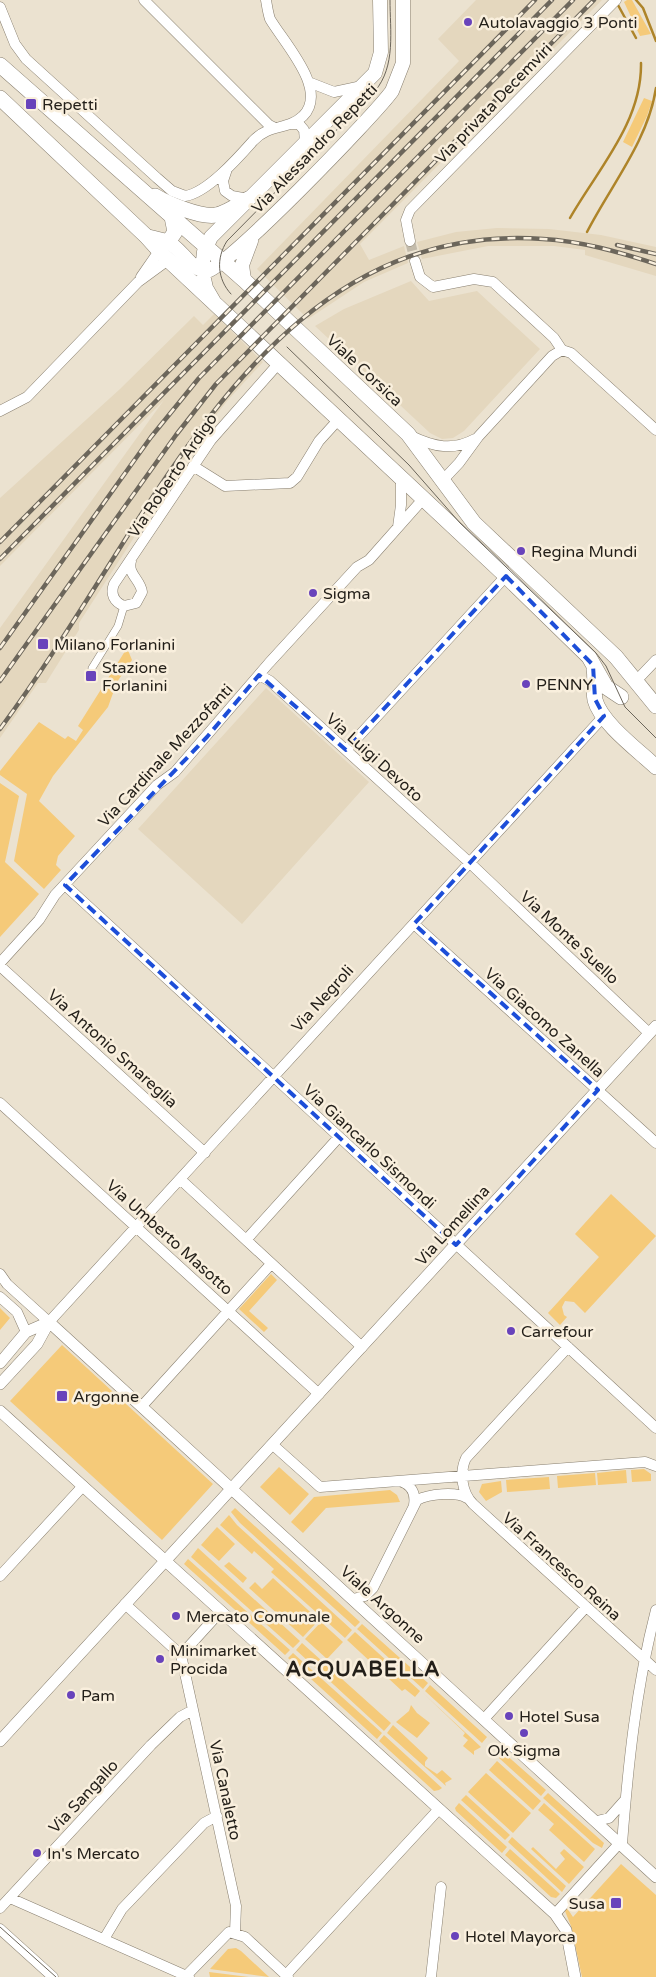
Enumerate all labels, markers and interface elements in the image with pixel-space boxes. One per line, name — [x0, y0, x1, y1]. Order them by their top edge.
place label: Autolavaggio 3 Ponti — [478, 13, 638, 33]
marker: Autolavaggio 3 Ponti — [462, 16, 474, 28]
street label: Via privata Decemviri — [431, 39, 557, 168]
street label: Via Alessandro Repetti — [248, 80, 382, 218]
place label: Repetti — [42, 95, 98, 115]
marker: Repetti — [24, 97, 38, 111]
street label: Viale Corsica — [322, 330, 407, 411]
street label: Via Roberto Ardigò — [124, 409, 222, 542]
place label: Regina Mundi — [531, 542, 637, 562]
marker: Regina Mundi — [515, 545, 527, 557]
place label: Sigma — [323, 584, 370, 604]
marker: Sigma — [307, 587, 319, 599]
place label: Milano Forlanini — [54, 635, 175, 655]
marker: Milano Forlanini — [36, 637, 50, 651]
place label: Stazione Forlanini — [102, 658, 167, 696]
marker: Stazione Forlanini — [84, 669, 98, 683]
place label: PENNY — [536, 675, 593, 695]
marker: PENNY — [520, 678, 532, 690]
street label: Via Cardinale Mezzofanti — [94, 680, 237, 831]
street label: Via Luigi Devoto — [322, 709, 427, 807]
street label: Via Monte Suello — [516, 887, 623, 989]
street label: Via Negroli — [287, 961, 358, 1036]
street label: Via Giacomo Zanella — [480, 963, 609, 1082]
street label: Via Antonio Smareglia — [43, 985, 182, 1112]
street label: Via Giancarlo Sismondi — [299, 1080, 440, 1213]
street label: Via Umberto Masotto — [102, 1176, 237, 1300]
street label: Via Lomellina — [411, 1181, 494, 1270]
place label: Carrefour — [521, 1322, 594, 1342]
marker: Carrefour — [505, 1325, 517, 1337]
place label: Argonne — [73, 1387, 139, 1407]
marker: Argonne — [55, 1389, 69, 1403]
street label: Via Francesco Reina — [498, 1508, 625, 1625]
street label: Viale Argonne — [336, 1561, 429, 1648]
place label: Mercato Comunale — [186, 1607, 330, 1627]
marker: Mercato Comunale — [170, 1610, 182, 1622]
place label: Minimarket Procida — [170, 1641, 257, 1679]
marker: Minimarket Procida — [154, 1653, 166, 1665]
district label: ACQUABELLA — [285, 1657, 441, 1682]
place label: Pam — [81, 1686, 115, 1706]
marker: Pam — [65, 1689, 77, 1701]
place label: Hotel Susa — [519, 1707, 600, 1727]
marker: Hotel Susa — [503, 1710, 515, 1722]
marker: Ok Sigma — [518, 1727, 530, 1739]
street label: Via Canaletto — [205, 1738, 245, 1842]
place label: Ok Sigma — [487, 1741, 561, 1761]
street label: Via Sangallo — [45, 1756, 123, 1838]
place label: In's Mercato — [47, 1844, 140, 1864]
marker: In's Mercato — [31, 1847, 43, 1859]
place label: Susa — [569, 1894, 605, 1914]
marker: Susa — [609, 1896, 623, 1910]
place label: Hotel Mayorca — [465, 1927, 576, 1947]
marker: Hotel Mayorca — [449, 1930, 461, 1942]

